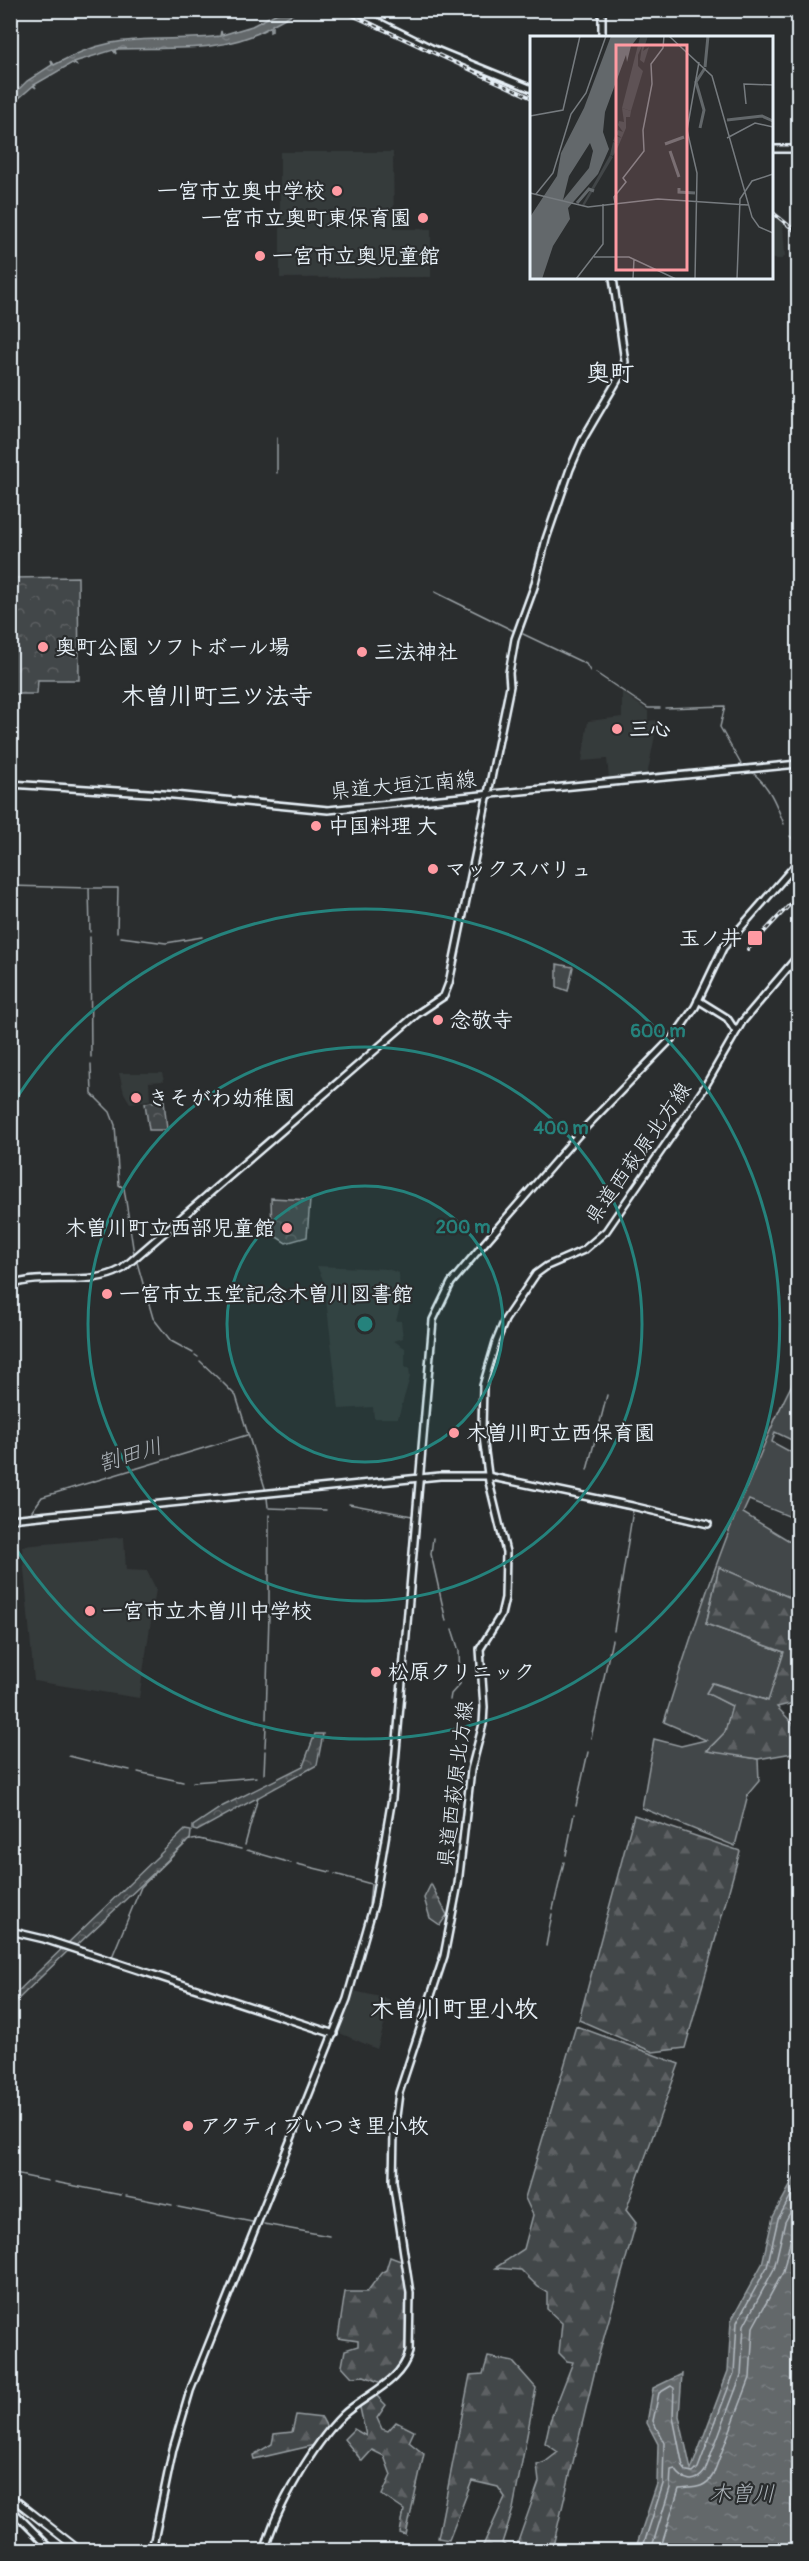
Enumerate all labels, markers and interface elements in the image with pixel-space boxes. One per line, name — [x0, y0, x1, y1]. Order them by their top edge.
inset map — [530, 36, 773, 279]
place label: 一宮市立奥中学校 — [157, 178, 325, 205]
marker: 一宮市立奥中学校 — [330, 184, 344, 198]
place label: 一宮市立奥町東保育園 — [201, 205, 411, 232]
marker: 一宮市立奥町東保育園 — [416, 211, 430, 225]
place label: 一宮市立奥児童館 — [272, 243, 440, 270]
marker: 一宮市立奥児童館 — [253, 249, 267, 263]
district label: 奥町 — [586, 359, 634, 388]
place label: 奥町公園 ソフトボール場 — [55, 634, 290, 661]
place label: 三法神社 — [374, 639, 458, 666]
marker: 奥町公園 ソフトボール場 — [36, 640, 50, 654]
marker: 三法神社 — [355, 645, 369, 659]
district label: 木曽川町三ツ法寺 — [121, 682, 313, 711]
place label: 三心 — [629, 716, 671, 743]
marker: 三心 — [610, 722, 624, 736]
street label: 県道大垣江南線 — [329, 766, 477, 805]
place label: 中国料理 大 — [328, 813, 438, 840]
marker: 中国料理 大 — [309, 819, 323, 833]
place label: マックスバリュ — [445, 856, 592, 883]
marker: マックスバリュ — [426, 862, 440, 876]
place label: 玉ノ井 — [679, 925, 742, 952]
marker: 玉ノ井 — [746, 929, 764, 947]
place label: 念敬寺 — [450, 1007, 513, 1034]
marker: 念敬寺 — [431, 1013, 445, 1027]
text: 600 m — [631, 1020, 685, 1043]
street label: 県道西萩原北方線 — [579, 1077, 698, 1230]
place label: きそがわ幼稚園 — [148, 1085, 295, 1112]
marker: きそがわ幼稚園 — [129, 1091, 143, 1105]
text: 400 m — [534, 1117, 588, 1140]
place label: 木曽川町立西部児童館 — [65, 1215, 275, 1242]
text: 200 m — [436, 1216, 490, 1239]
marker: 木曽川町立西部児童館 — [280, 1221, 294, 1235]
place label: 一宮市立玉堂記念木曽川図書館 — [119, 1281, 413, 1308]
marker: 一宮市立玉堂記念木曽川図書館 — [100, 1287, 114, 1301]
centre of rings — [355, 1314, 375, 1334]
place label: 木曽川町立西保育園 — [466, 1420, 655, 1447]
marker: 木曽川町立西保育園 — [447, 1426, 461, 1440]
water label: 割田川 — [95, 1432, 166, 1478]
place label: 一宮市立木曽川中学校 — [102, 1598, 312, 1625]
marker: 一宮市立木曽川中学校 — [83, 1604, 97, 1618]
place label: 松原クリニック — [388, 1659, 535, 1686]
marker: 松原クリニック — [369, 1665, 383, 1679]
street label: 県道西萩原北方線 — [432, 1699, 479, 1869]
district label: 木曽川町里小牧 — [370, 1995, 538, 2024]
place label: アクティブいつき里小牧 — [200, 2113, 428, 2140]
marker: アクティブいつき里小牧 — [181, 2119, 195, 2133]
water label: 木曽川 — [709, 2480, 775, 2508]

